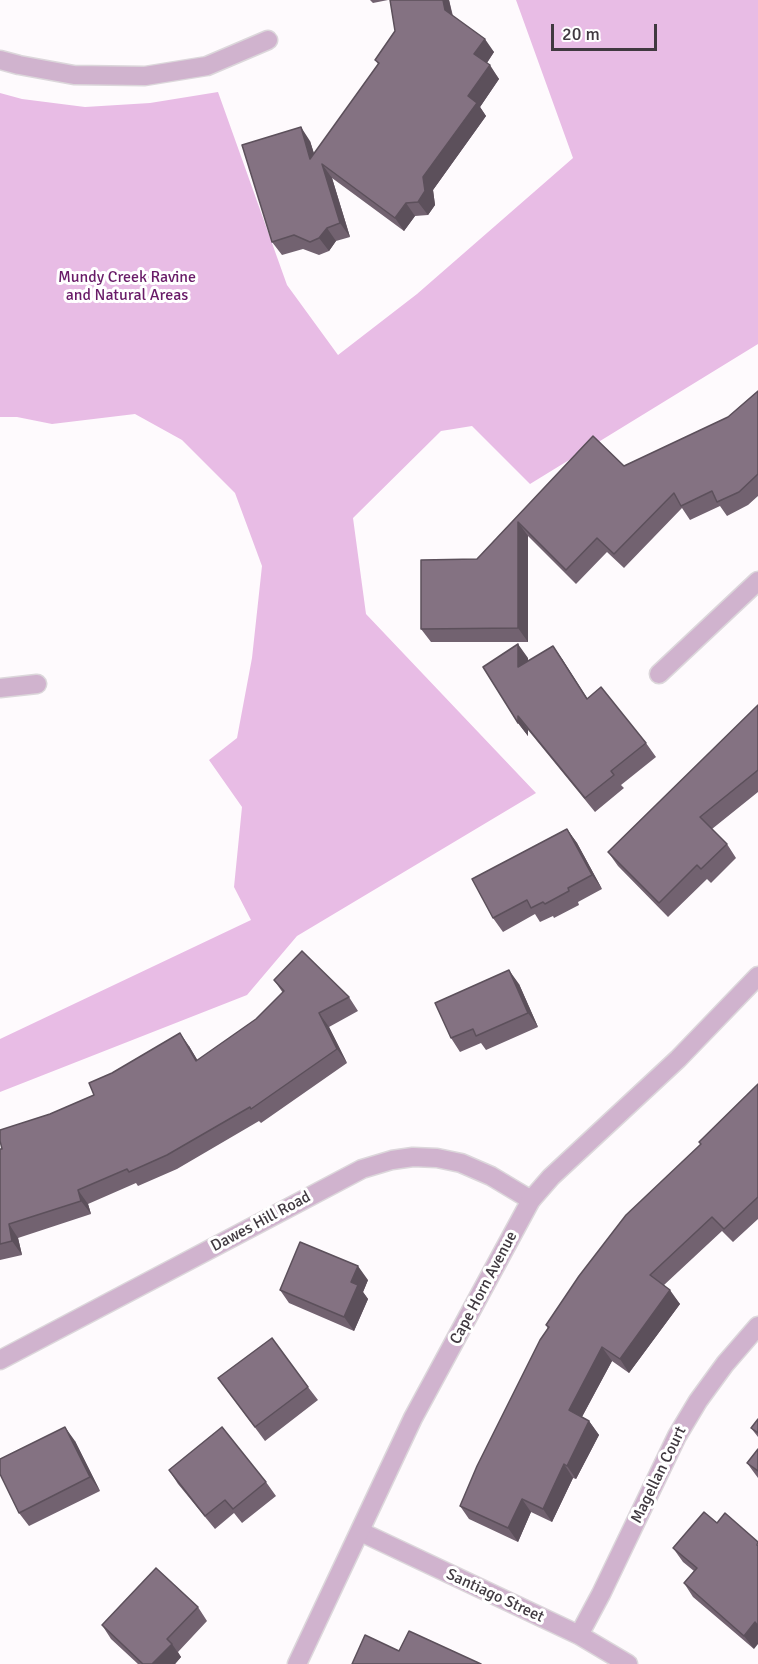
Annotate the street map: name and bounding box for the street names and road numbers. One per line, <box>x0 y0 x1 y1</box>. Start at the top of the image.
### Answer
street label: Dawes Hill Road <box>208 1188 314 1256</box>
street label: Cape Horn Avenue <box>446 1228 522 1348</box>
street label: Magellan Court <box>627 1423 691 1527</box>
street label: Santiago Street <box>443 1565 547 1627</box>

